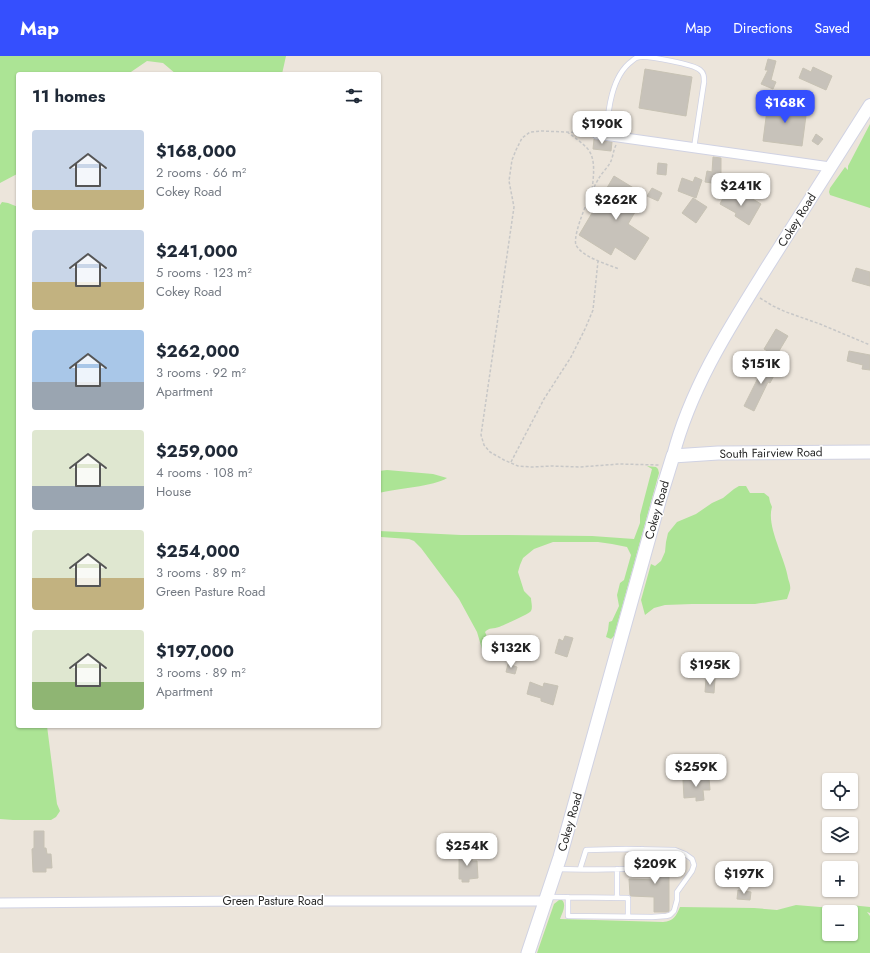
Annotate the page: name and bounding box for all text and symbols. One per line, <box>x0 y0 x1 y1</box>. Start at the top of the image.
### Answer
text: Map <box>20 15 59 42</box>
text: Map <box>685 18 711 38</box>
text: Directions <box>733 18 793 38</box>
text: Saved <box>815 18 850 38</box>
text: 11 homes <box>32 84 106 108</box>
icon: filters <box>343 85 365 107</box>
pin: $168K <box>757 90 813 124</box>
text: $168K <box>765 93 805 112</box>
pin: $190K <box>574 111 630 145</box>
text: $190K <box>581 114 623 133</box>
text: $168,000 <box>156 139 236 163</box>
icon: home <box>64 146 112 194</box>
text: 2 rooms · 66 m² <box>156 163 246 182</box>
pin: $241K <box>713 173 769 207</box>
text: $241K <box>720 176 762 195</box>
text: Cokey Road <box>156 182 222 201</box>
pin: $262K <box>588 187 644 221</box>
text: $262K <box>595 190 637 209</box>
street label: Cokey Road <box>773 190 821 250</box>
text: $241,000 <box>156 239 238 263</box>
icon: home <box>64 246 112 294</box>
text: 5 rooms · 123 m² <box>156 263 252 282</box>
text: Cokey Road <box>156 282 222 301</box>
text: $262,000 <box>156 339 240 363</box>
icon: home <box>64 346 112 394</box>
pin: $151K <box>733 351 789 385</box>
text: $151K <box>742 354 780 373</box>
text: 3 rooms · 92 m² <box>156 363 246 382</box>
text: Apartment <box>156 382 213 401</box>
text: $259,000 <box>156 439 238 463</box>
street label: South Fairview Road <box>719 443 823 463</box>
icon: home <box>64 446 112 494</box>
text: 4 rooms · 108 m² <box>156 463 252 482</box>
street label: Cokey Road <box>640 478 674 542</box>
text: House <box>156 482 191 501</box>
text: $254,000 <box>156 539 240 563</box>
icon: home <box>64 546 112 594</box>
text: 3 rooms · 89 m² <box>156 563 246 582</box>
text: Green Pasture Road <box>156 582 266 601</box>
pin: $132K <box>483 635 539 669</box>
text: $132K <box>491 638 531 657</box>
text: $197,000 <box>156 639 234 663</box>
icon: home <box>64 646 112 694</box>
pin: $195K <box>682 652 738 686</box>
text: $195K <box>690 655 730 674</box>
text: 3 rooms · 89 m² <box>156 663 246 682</box>
text: Apartment <box>156 682 213 701</box>
pin: $259K <box>668 754 724 788</box>
text: $259K <box>675 757 717 776</box>
map controls <box>822 773 858 941</box>
button: locate <box>822 773 858 809</box>
street label: Cokey Road <box>553 790 587 854</box>
button: layers <box>822 817 858 853</box>
pin: $254K <box>439 833 495 867</box>
text: $254K <box>445 836 489 855</box>
pin: $209K <box>627 851 683 885</box>
text: $209K <box>633 854 677 873</box>
pin: $197K <box>716 861 772 895</box>
button: + <box>822 861 858 897</box>
text: $197K <box>724 864 764 883</box>
street label: Green Pasture Road <box>222 892 324 910</box>
button: − <box>822 905 858 941</box>

